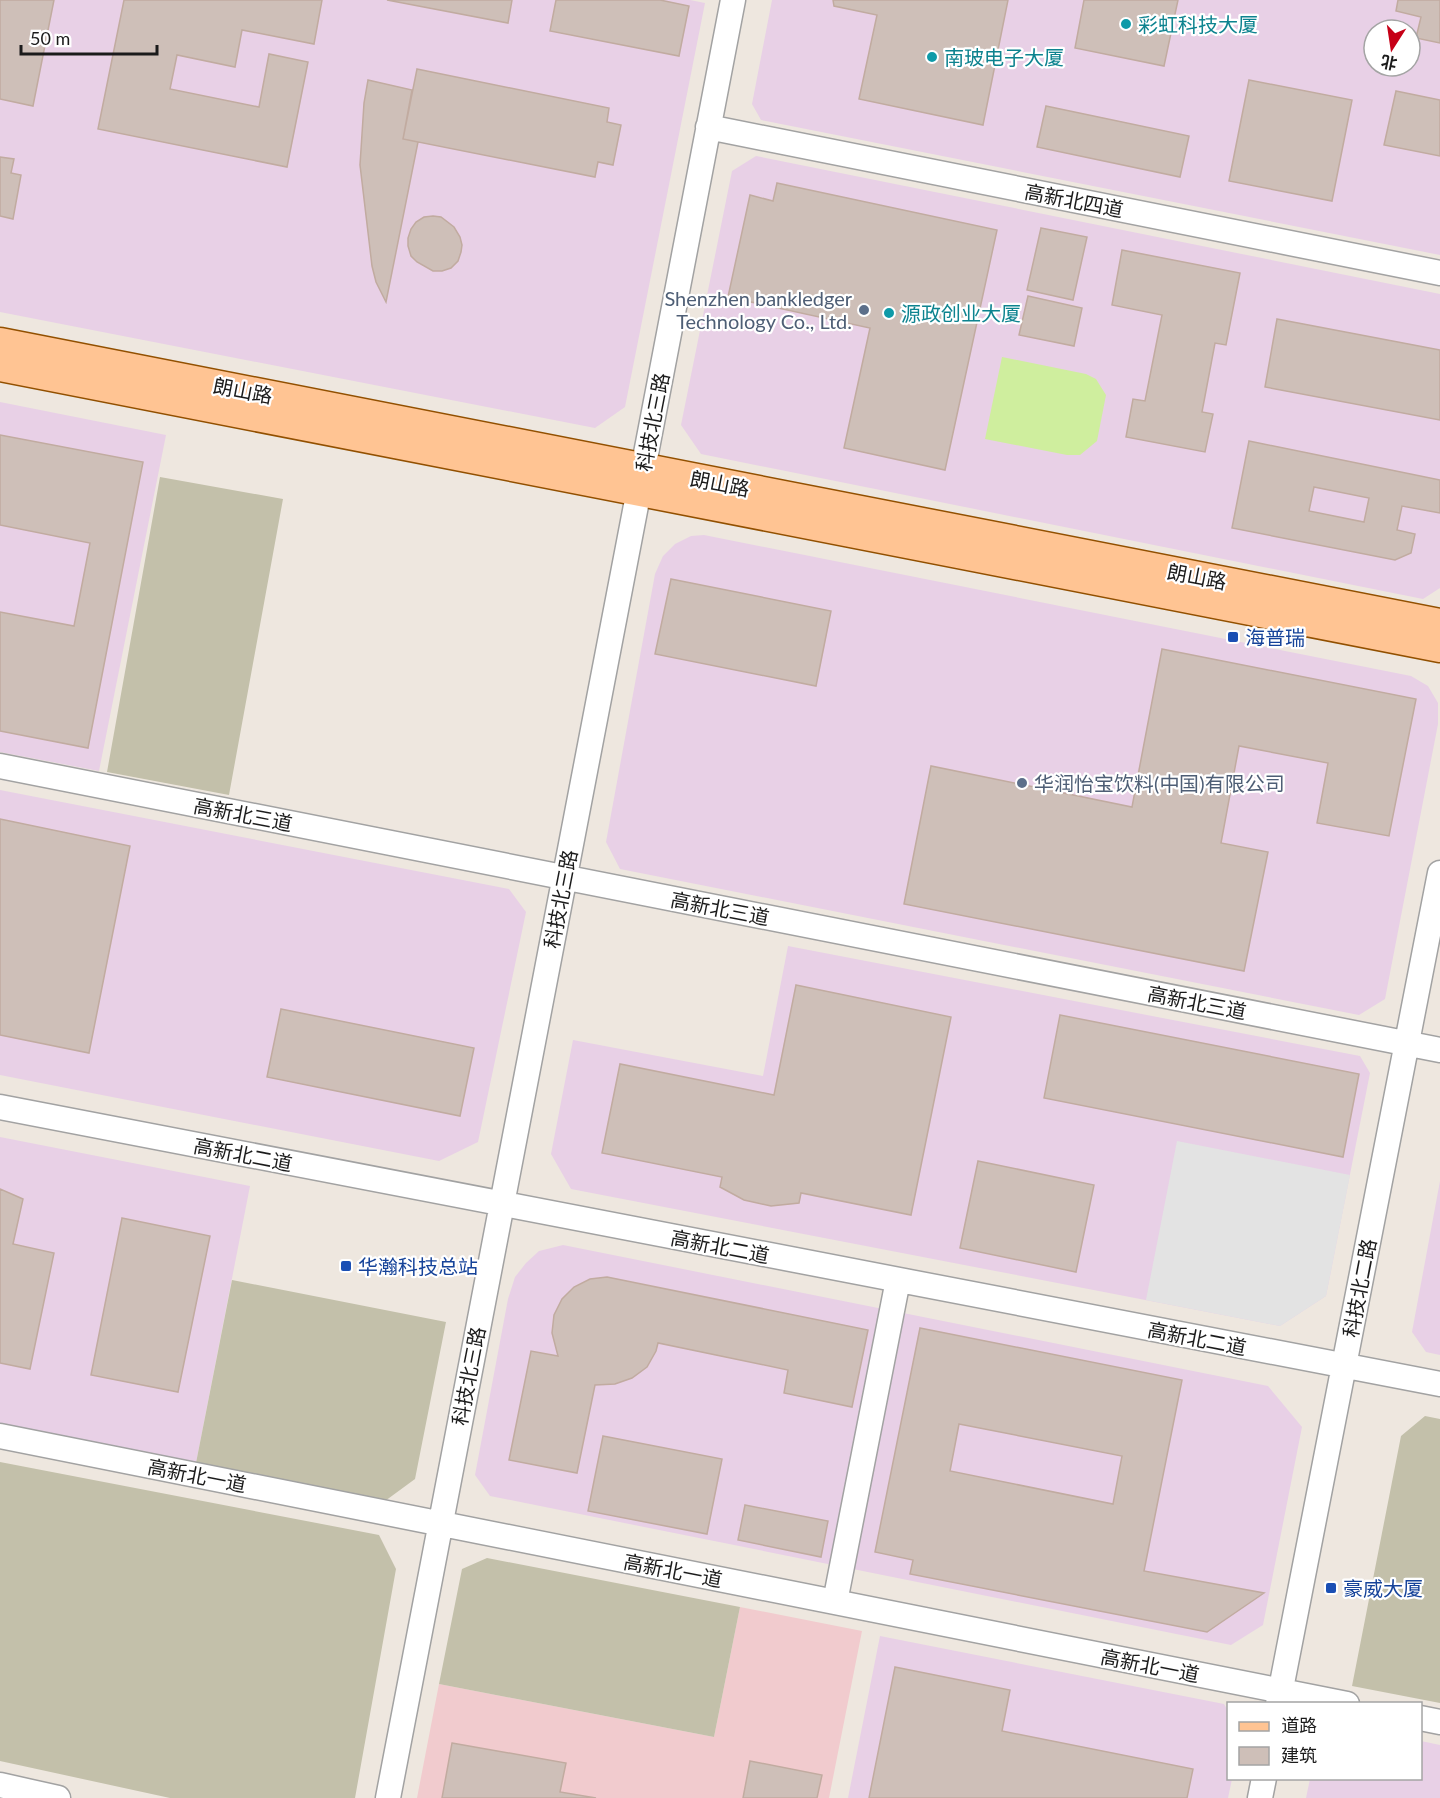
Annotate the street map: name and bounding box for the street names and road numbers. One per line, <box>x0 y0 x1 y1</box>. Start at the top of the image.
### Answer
street label: 高新北四道 <box>1023 179 1125 221</box>
street label: 科技北三路 <box>631 371 673 473</box>
street label: 朗山路 <box>211 372 275 408</box>
street label: 朗山路 <box>688 465 752 501</box>
street label: 朗山路 <box>1165 558 1229 594</box>
street label: 高新北三道 <box>192 793 294 835</box>
street label: 科技北三路 <box>539 848 581 950</box>
street label: 高新北三道 <box>669 887 771 929</box>
street label: 高新北三道 <box>1146 981 1248 1023</box>
street label: 高新北二道 <box>192 1133 294 1175</box>
street label: 高新北二道 <box>669 1225 771 1267</box>
street label: 科技北二路 <box>1338 1237 1380 1339</box>
street label: 高新北二道 <box>1146 1317 1248 1359</box>
street label: 科技北三路 <box>447 1325 489 1427</box>
street label: 高新北一道 <box>146 1454 248 1496</box>
street label: 高新北一道 <box>622 1549 724 1591</box>
street label: 高新北一道 <box>1099 1644 1201 1686</box>

